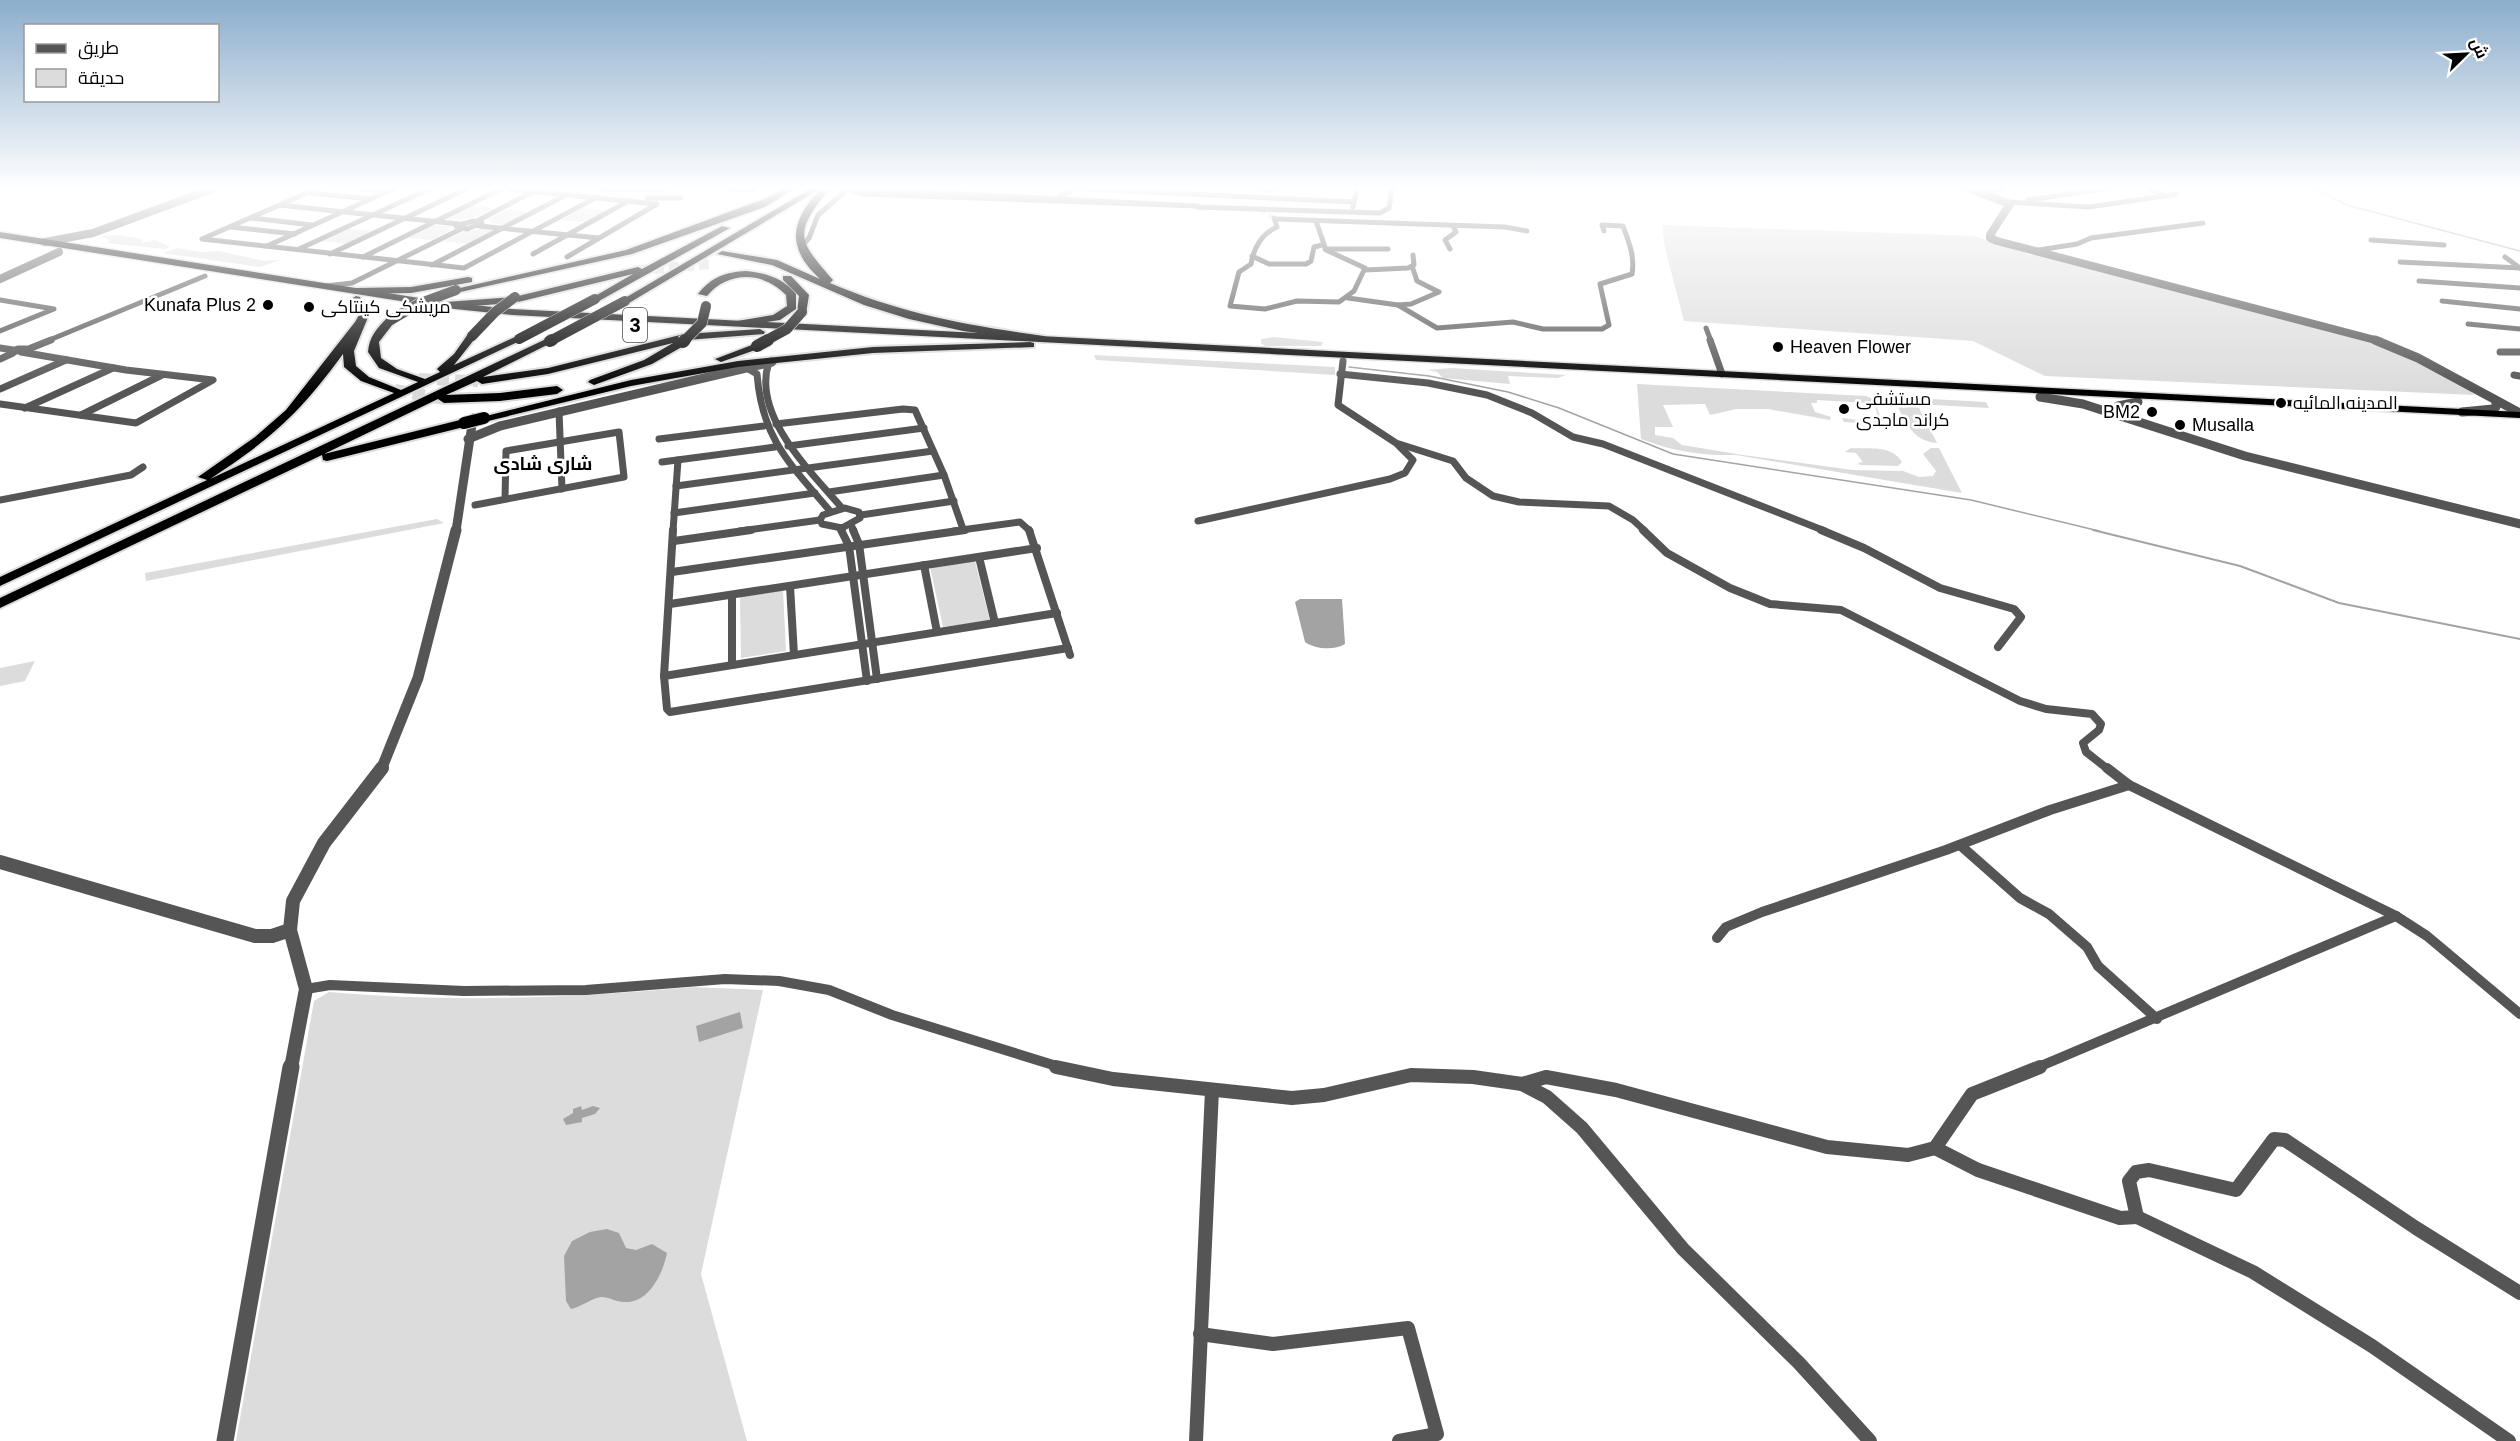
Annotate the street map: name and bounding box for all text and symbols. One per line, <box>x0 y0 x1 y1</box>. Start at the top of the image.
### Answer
legend <box>24 24 219 102</box>
north arrow <box>2436 24 2496 84</box>
text: ش <box>2466 35 2491 61</box>
text: طريق <box>78 38 119 60</box>
text: حديقة <box>78 68 124 88</box>
place label: Kunafa Plus 2 <box>144 295 256 315</box>
place label: مریشکی کینتاکی <box>321 297 451 318</box>
marker: Kunafa Plus 2 <box>261 298 275 312</box>
marker: مریشکی کینتاکی <box>302 300 316 314</box>
road number: 3 <box>623 308 647 342</box>
place label: Heaven Flower <box>1790 337 1911 357</box>
marker: Heaven Flower <box>1771 340 1785 354</box>
place label: مستشفی کراند ماجدی <box>1856 389 1950 431</box>
place label: المدينه المائيه <box>2293 393 2398 413</box>
marker: المدينه المائيه <box>2274 396 2288 410</box>
marker: مستشفی کراند ماجدی <box>1837 402 1851 416</box>
place label: BM2 <box>2103 402 2140 422</box>
marker: BM2 <box>2145 405 2159 419</box>
place label: Musalla <box>2192 415 2255 435</box>
marker: Musalla <box>2173 418 2187 432</box>
district label: شاری شادی <box>494 454 592 474</box>

